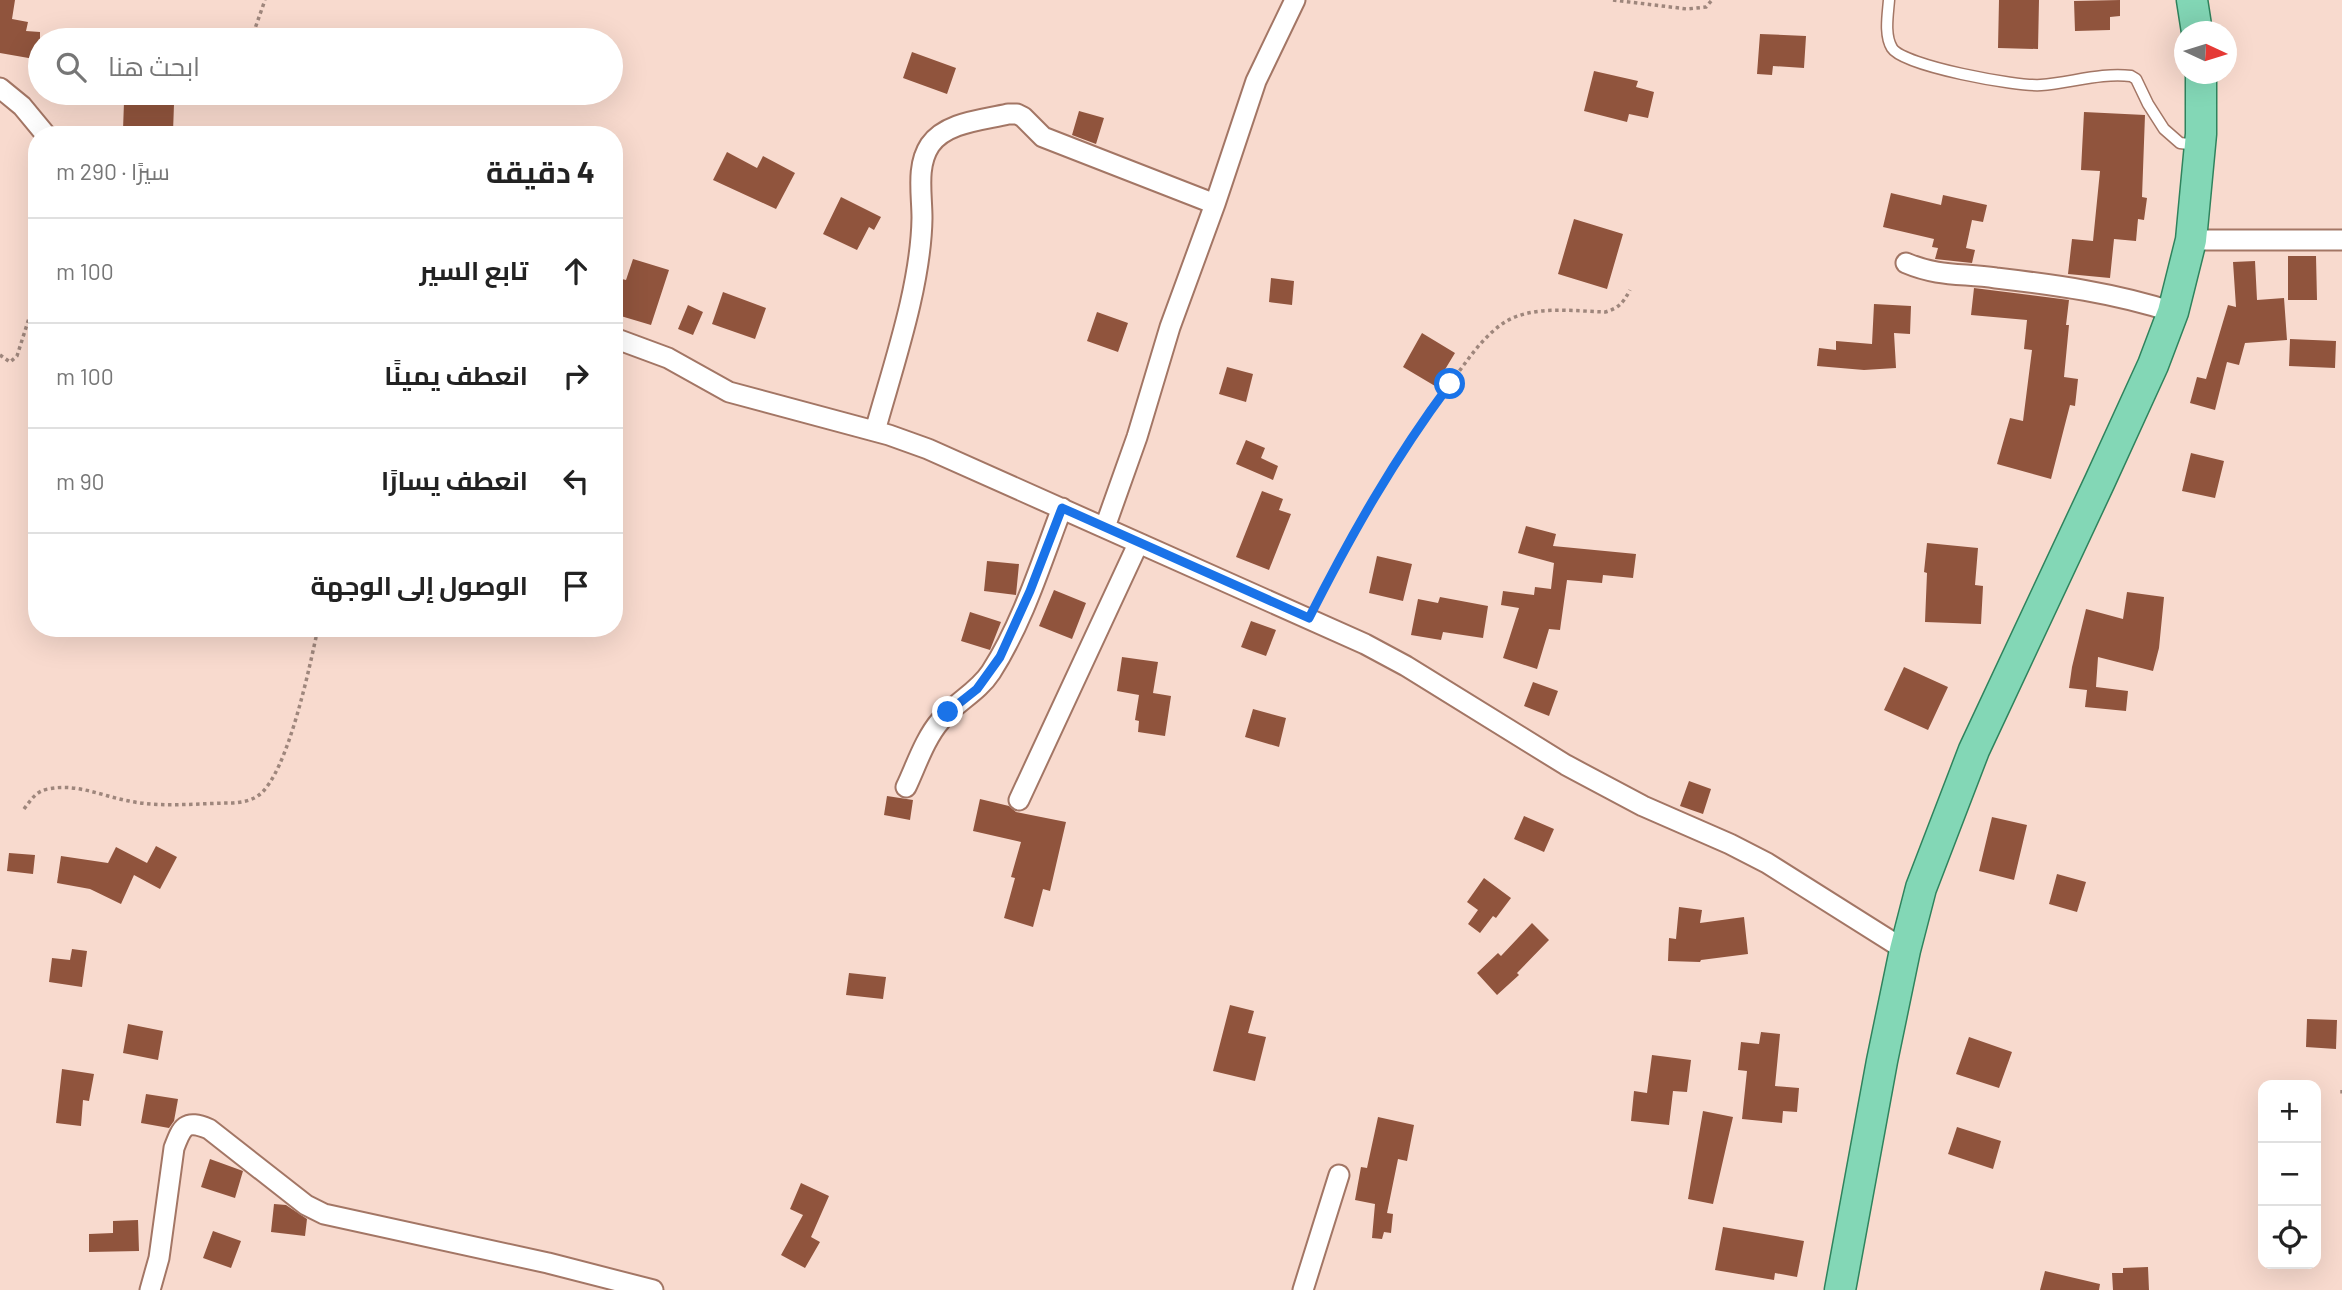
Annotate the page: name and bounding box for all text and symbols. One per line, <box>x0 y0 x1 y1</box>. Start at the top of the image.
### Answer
north arrow <box>2174 21 2237 84</box>
search box <box>28 28 623 105</box>
icon: search <box>52 48 90 86</box>
text: ابحث هنا <box>108 50 200 81</box>
text: 4 دقيقة <box>486 153 595 189</box>
text: سيرًا · 290 m <box>56 157 170 185</box>
icon: ahead <box>557 252 595 290</box>
text: تابع السير <box>419 254 528 285</box>
text: 100 m <box>56 257 114 285</box>
icon: right <box>557 357 595 395</box>
text: انعطف يمينًا <box>384 359 528 390</box>
text: 100 m <box>56 362 114 390</box>
route start <box>1434 368 1465 399</box>
icon: left <box>557 462 595 500</box>
text: انعطف يسارًا <box>381 464 528 495</box>
text: 90 m <box>56 467 105 495</box>
icon: arrive <box>557 567 595 605</box>
text: الوصول إلى الوجهة <box>310 569 528 600</box>
route end <box>932 696 963 727</box>
map controls <box>2258 1080 2321 1269</box>
button: + <box>2258 1080 2321 1143</box>
button: − <box>2258 1143 2321 1206</box>
button: locate <box>2258 1206 2321 1269</box>

